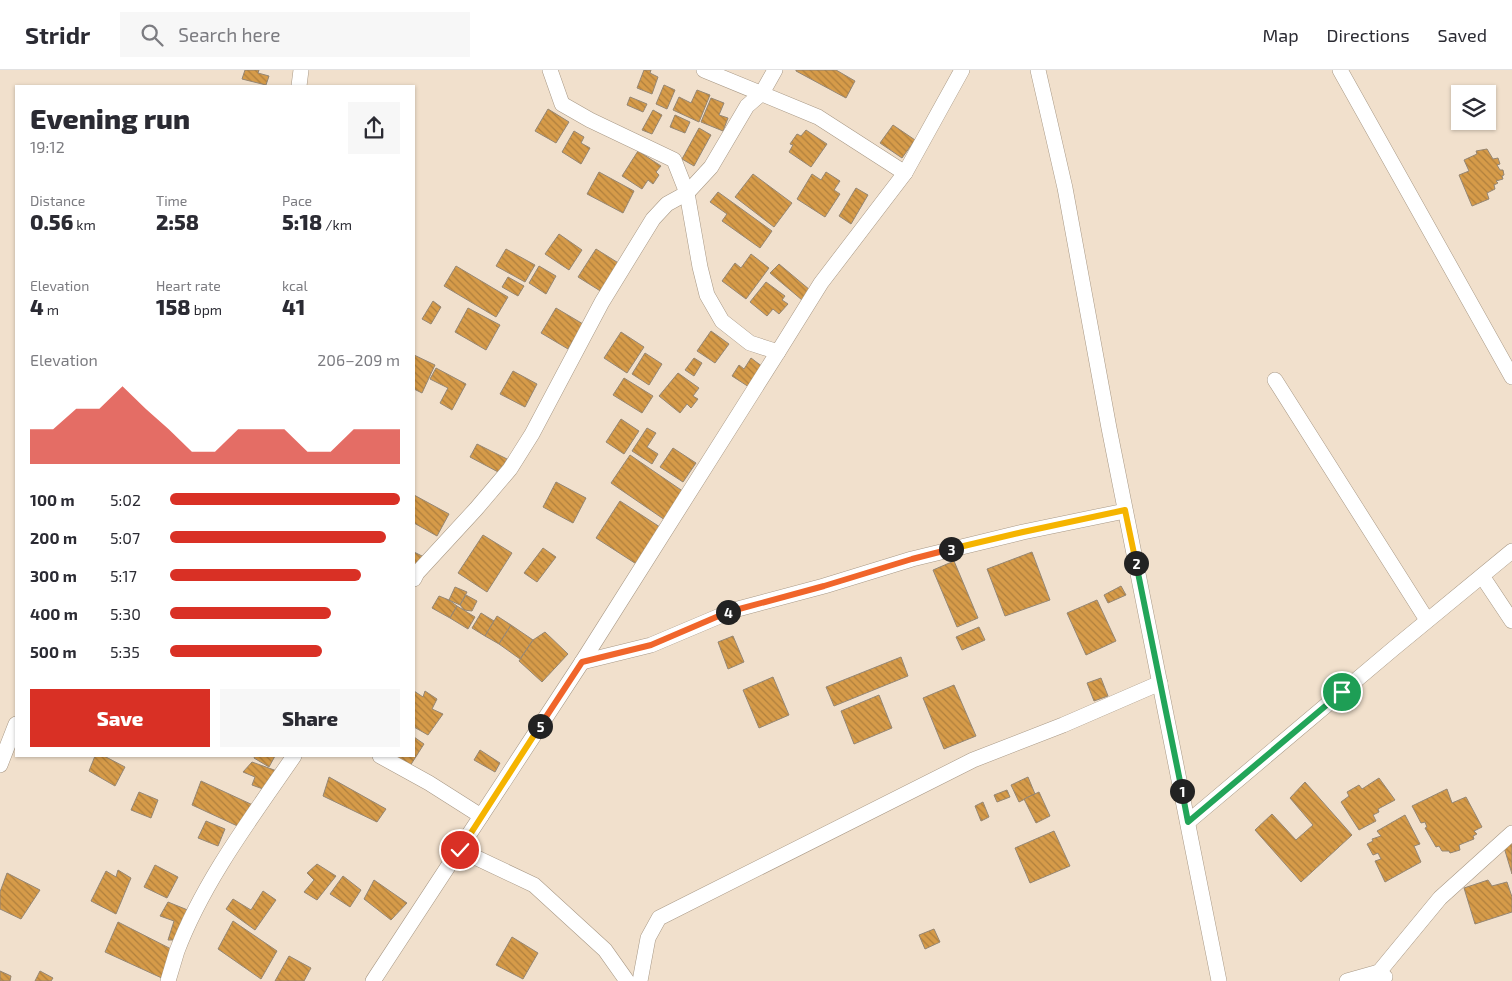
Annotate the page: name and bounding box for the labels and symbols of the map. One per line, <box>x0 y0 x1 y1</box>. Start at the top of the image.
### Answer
pin: 3 <box>938 536 964 562</box>
pin: 2 <box>1124 550 1148 576</box>
pin: 4 <box>716 600 740 624</box>
pin <box>1321 671 1363 713</box>
pin: 5 <box>528 714 552 738</box>
pin: 1 <box>1170 778 1194 804</box>
pin <box>439 829 481 871</box>

